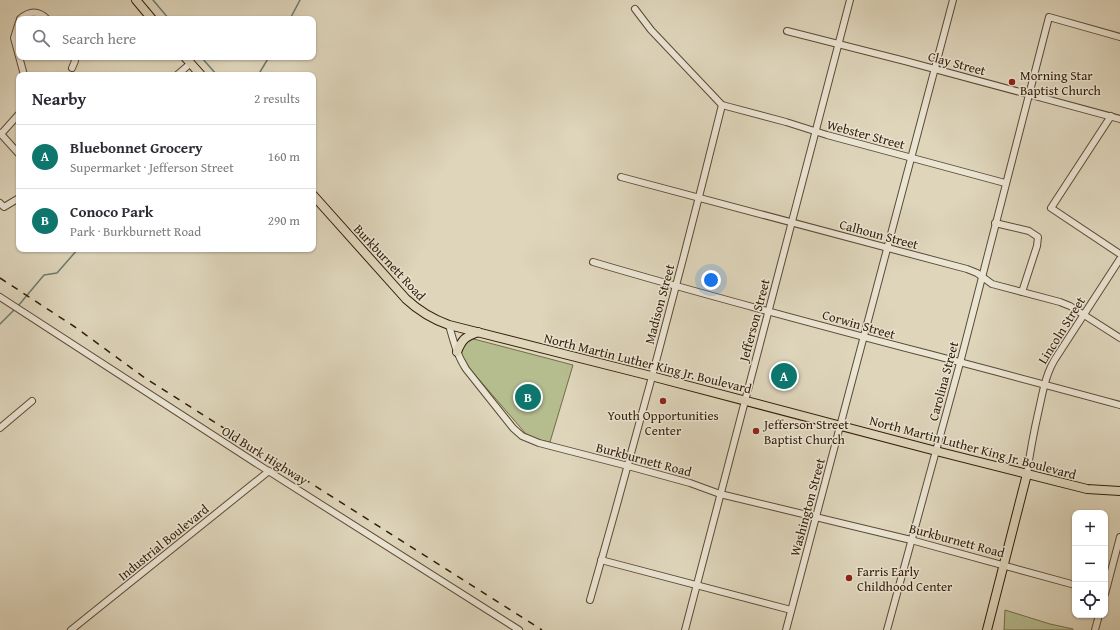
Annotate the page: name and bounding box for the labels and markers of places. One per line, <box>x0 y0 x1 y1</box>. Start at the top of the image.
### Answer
place label: Morning Star Baptist Church <box>1020 66 1102 100</box>
marker: Morning Star Baptist Church <box>1007 77 1017 87</box>
pin: A <box>771 361 797 391</box>
pin: B <box>515 382 541 412</box>
marker: Youth Opportunities Center <box>658 396 668 406</box>
place label: Youth Opportunities Center <box>607 406 719 440</box>
place label: Jefferson Street Baptist Church <box>762 415 849 449</box>
marker: Jefferson Street Baptist Church <box>751 426 761 436</box>
place label: Farris Early Childhood Center <box>857 562 953 596</box>
marker: Farris Early Childhood Center <box>844 573 854 583</box>

